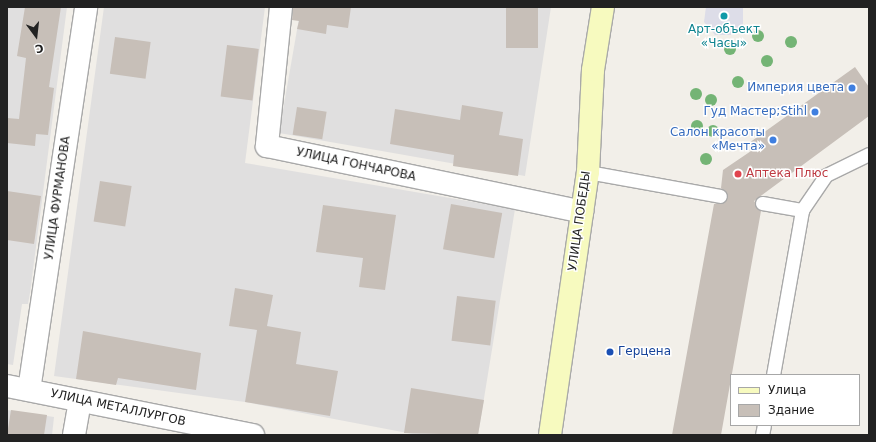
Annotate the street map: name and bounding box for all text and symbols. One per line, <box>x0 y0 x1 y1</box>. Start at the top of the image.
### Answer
marker: Арт-объект «Часы» <box>719 11 729 21</box>
north arrow <box>16 16 56 56</box>
place label: Арт-объект «Часы» <box>688 23 760 51</box>
text: С <box>34 41 45 55</box>
place label: Империя цвета <box>747 81 844 95</box>
marker: Империя цвета <box>847 83 857 93</box>
place label: Гуд Мастер;Stihl <box>704 105 807 119</box>
marker: Гуд Мастер;Stihl <box>810 107 820 117</box>
place label: Салон красоты «Мечта» <box>670 126 765 154</box>
street label: УЛИЦА ФУРМАНОВА <box>42 135 74 261</box>
marker: Салон красоты «Мечта» <box>768 135 778 145</box>
street label: УЛИЦА ГОНЧАРОВА <box>295 145 417 185</box>
place label: Аптека Плюс <box>746 167 828 181</box>
marker: Аптека Плюс <box>733 169 743 179</box>
street label: УЛИЦА ПОБЕДЫ <box>566 170 594 272</box>
place label: Герцена <box>618 345 671 359</box>
marker: Герцена <box>605 347 615 357</box>
legend <box>730 374 860 426</box>
text: Улица <box>768 383 806 397</box>
street label: УЛИЦА МЕТАЛЛУРГОВ <box>49 387 187 429</box>
text: Здание <box>768 403 814 417</box>

